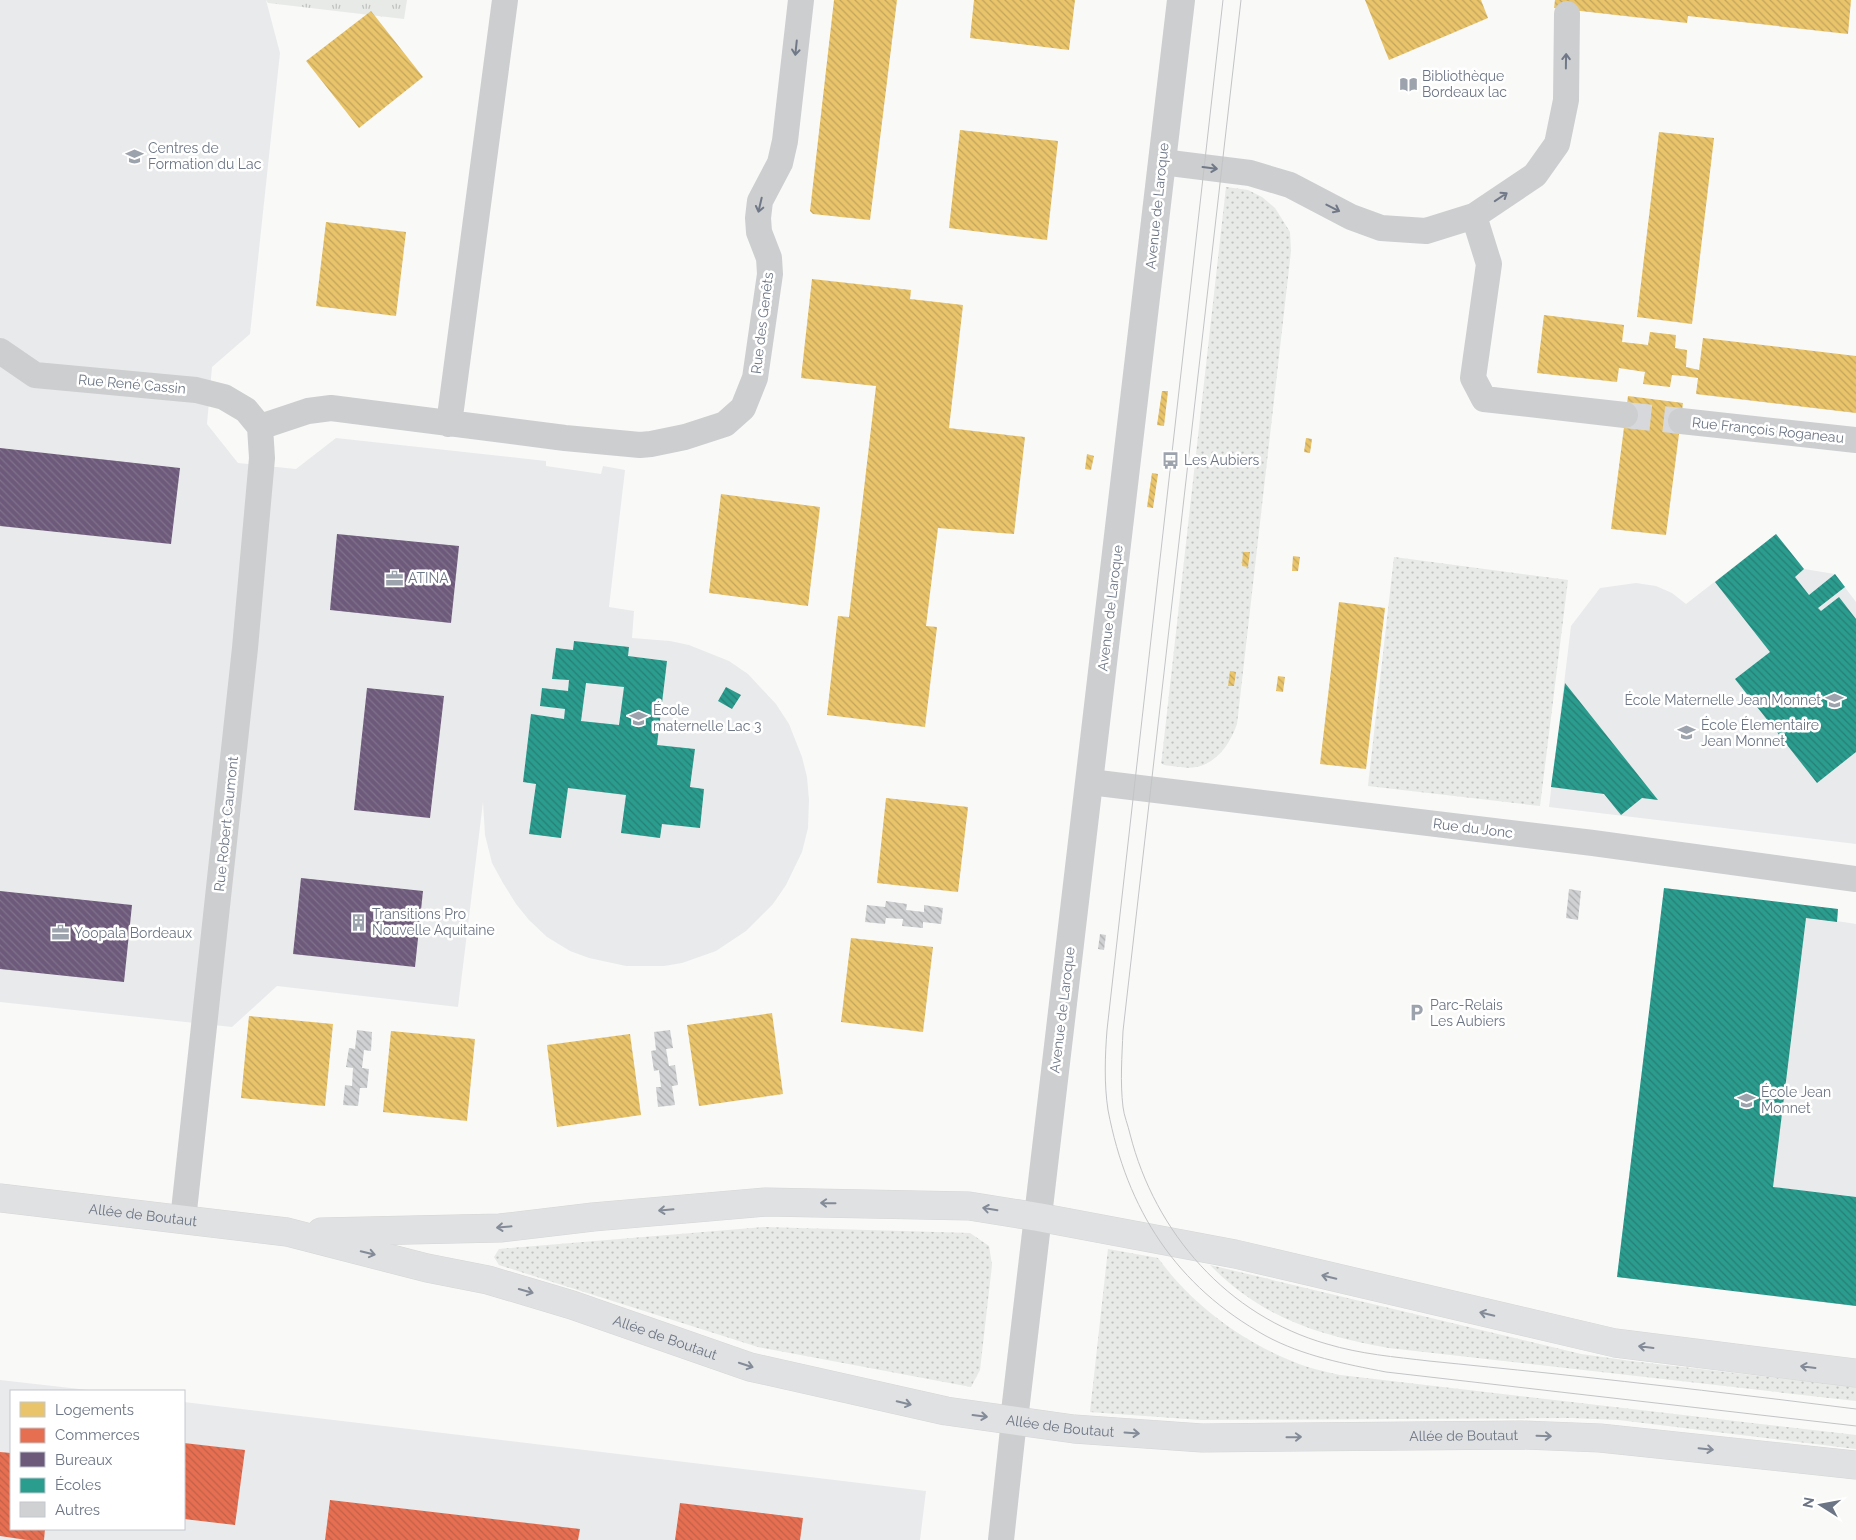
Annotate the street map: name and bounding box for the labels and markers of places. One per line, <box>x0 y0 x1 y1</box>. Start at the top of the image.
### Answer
place label: Bibliothèque Bordeaux lac <box>1422 68 1507 100</box>
library icon: Bibliothèque Bordeaux lac <box>1398 74 1418 94</box>
place label: Centres de Formation du Lac <box>148 140 262 172</box>
school or university icon: Centres de Formation du Lac <box>124 146 144 166</box>
bus stop icon: Les Aubiers <box>1160 450 1180 470</box>
place label: Les Aubiers <box>1184 452 1260 468</box>
office icon: ATINA <box>384 568 404 588</box>
place label: ATINA <box>408 570 449 586</box>
school or university icon: École Maternelle Jean Monnet <box>1825 690 1845 710</box>
place label: École Maternelle Jean Monnet <box>1624 691 1821 708</box>
place label: École maternelle Lac 3 <box>653 701 761 734</box>
school or university icon: École maternelle Lac 3 <box>629 708 649 728</box>
place label: École Élementaire Jean Monnet <box>1701 716 1819 749</box>
school or university icon: École Élementaire Jean Monnet <box>1677 723 1697 743</box>
place label: Transitions Pro Nouvelle Aquitaine <box>372 906 495 938</box>
building icon: Transitions Pro Nouvelle Aquitaine <box>348 912 368 932</box>
office icon: Yoopala Bordeaux <box>50 923 70 943</box>
place label: Yoopala Bordeaux <box>74 925 192 941</box>
place label: Parc-Relais Les Aubiers <box>1430 997 1506 1029</box>
parking icon: Parc-Relais Les Aubiers <box>1406 1003 1426 1023</box>
place label: École Jean Monnet <box>1761 1083 1831 1116</box>
school or university icon: École Jean Monnet <box>1737 1090 1757 1110</box>

